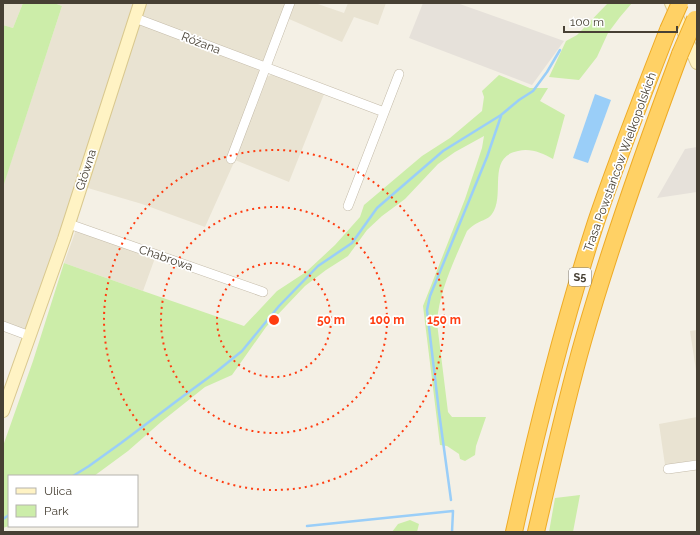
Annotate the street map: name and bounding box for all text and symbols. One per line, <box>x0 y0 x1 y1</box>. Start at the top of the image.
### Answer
scale bar <box>564 8 677 34</box>
text: 100 m <box>570 15 604 29</box>
street label: Różana <box>180 29 222 57</box>
street label: Trasa Powstańców Wielkopolskich <box>581 70 659 254</box>
street label: Główna <box>73 148 99 192</box>
street label: Chabrowa <box>137 242 195 274</box>
road number: S5 <box>569 268 591 286</box>
centre of rings <box>267 313 281 327</box>
text: 50 m <box>317 313 345 327</box>
text: 100 m <box>370 313 404 327</box>
text: 150 m <box>427 313 461 327</box>
legend <box>8 475 138 527</box>
text: Ulica <box>44 484 72 498</box>
text: Park <box>44 504 69 518</box>

